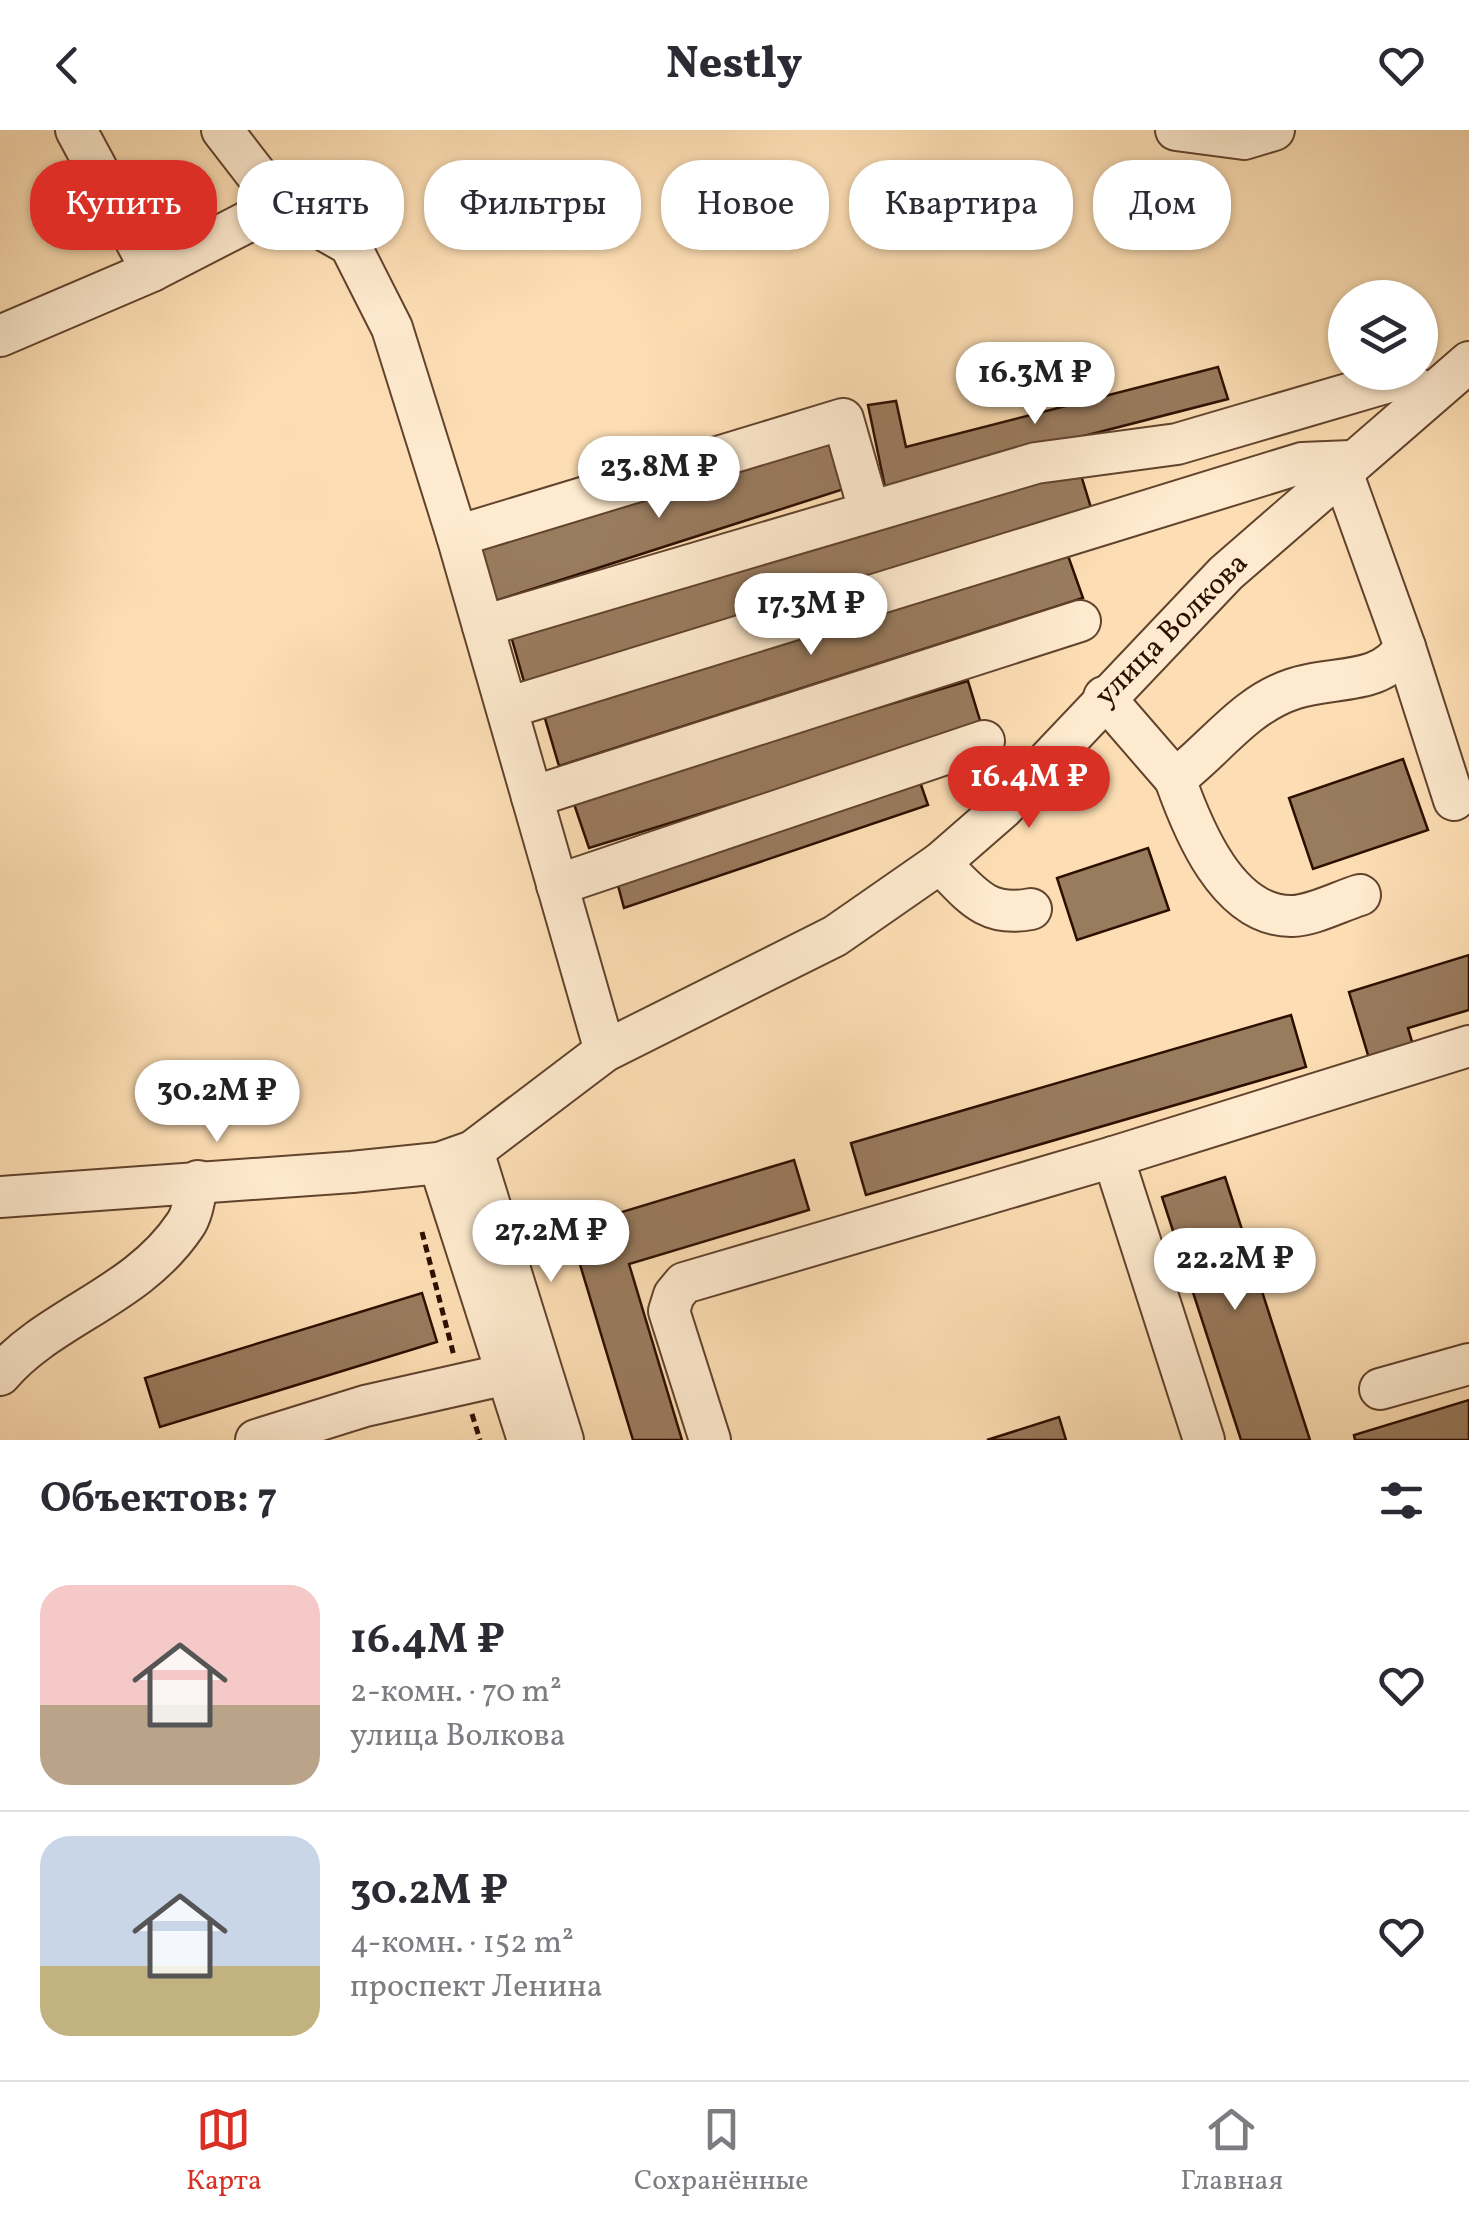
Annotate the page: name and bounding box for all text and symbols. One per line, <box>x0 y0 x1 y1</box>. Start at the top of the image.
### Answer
text: Nestly <box>667 34 802 97</box>
icon: back <box>40 38 95 93</box>
icon: heart <box>1374 38 1429 93</box>
chip: Купить <box>30 160 217 250</box>
chip: Снять <box>237 160 404 250</box>
chip: Фильтры <box>424 160 641 250</box>
chip: Новое <box>661 160 829 250</box>
chip: Квартира <box>849 160 1073 250</box>
chip: Дом <box>1093 160 1231 250</box>
map controls <box>1328 280 1438 390</box>
button: layers <box>1328 280 1438 390</box>
pin: 16.3M ₽ <box>943 342 1127 427</box>
text: 16.3M ₽ <box>978 352 1092 396</box>
pin: 23.8M ₽ <box>567 436 751 521</box>
text: 23.8M ₽ <box>600 446 718 490</box>
street label: улица Волкова <box>1086 544 1258 716</box>
pin: 17.3M ₽ <box>719 573 903 658</box>
text: 17.3M ₽ <box>756 583 866 627</box>
pin: 16.4M ₽ <box>937 746 1121 831</box>
text: 16.4M ₽ <box>970 756 1088 800</box>
pin: 30.2M ₽ <box>125 1060 309 1145</box>
text: 30.2M ₽ <box>157 1070 277 1114</box>
pin: 27.2M ₽ <box>459 1200 643 1285</box>
text: 27.2M ₽ <box>494 1210 608 1254</box>
pin: 22.2M ₽ <box>1143 1228 1327 1313</box>
text: 22.2M ₽ <box>1176 1238 1294 1282</box>
text: Объектов: 7 <box>40 1471 277 1530</box>
icon: filters <box>1374 1473 1429 1528</box>
text: 16.4M ₽ <box>350 1612 505 1671</box>
icon: home <box>120 1625 240 1745</box>
icon: heart <box>1374 1658 1429 1713</box>
text: 2-комн. · 70 m² <box>350 1671 562 1715</box>
text: улица Волкова <box>350 1715 566 1759</box>
text: 30.2M ₽ <box>350 1863 508 1922</box>
icon: home <box>120 1876 240 1996</box>
icon: heart <box>1374 1909 1429 1964</box>
text: 4-комн. · 152 m² <box>350 1922 574 1966</box>
text: проспект Ленина <box>350 1966 603 2010</box>
tab: Карта <box>186 2102 262 2201</box>
tab: Сохранённые <box>634 2102 809 2201</box>
tab: Главная <box>1181 2102 1283 2201</box>

